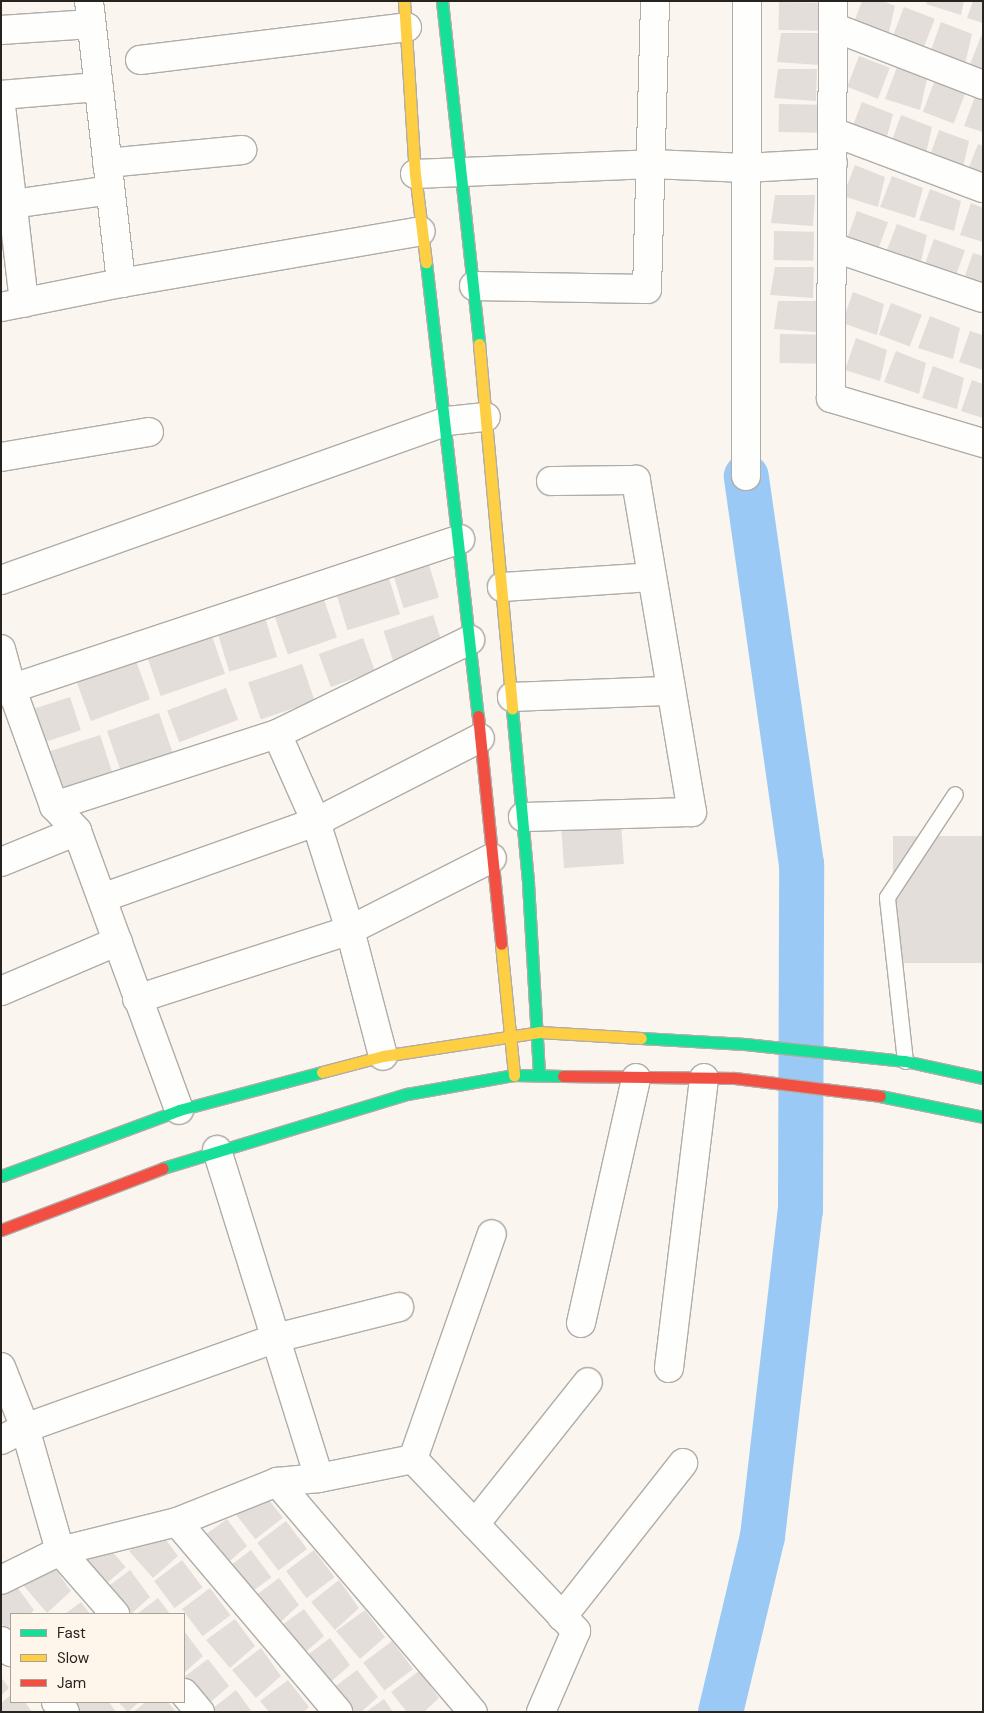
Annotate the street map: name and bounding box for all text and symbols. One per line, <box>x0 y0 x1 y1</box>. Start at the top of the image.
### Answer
legend <box>10 1613 185 1703</box>
text: Fast <box>57 1623 86 1643</box>
text: Slow <box>57 1648 89 1668</box>
text: Jam <box>57 1673 86 1693</box>

